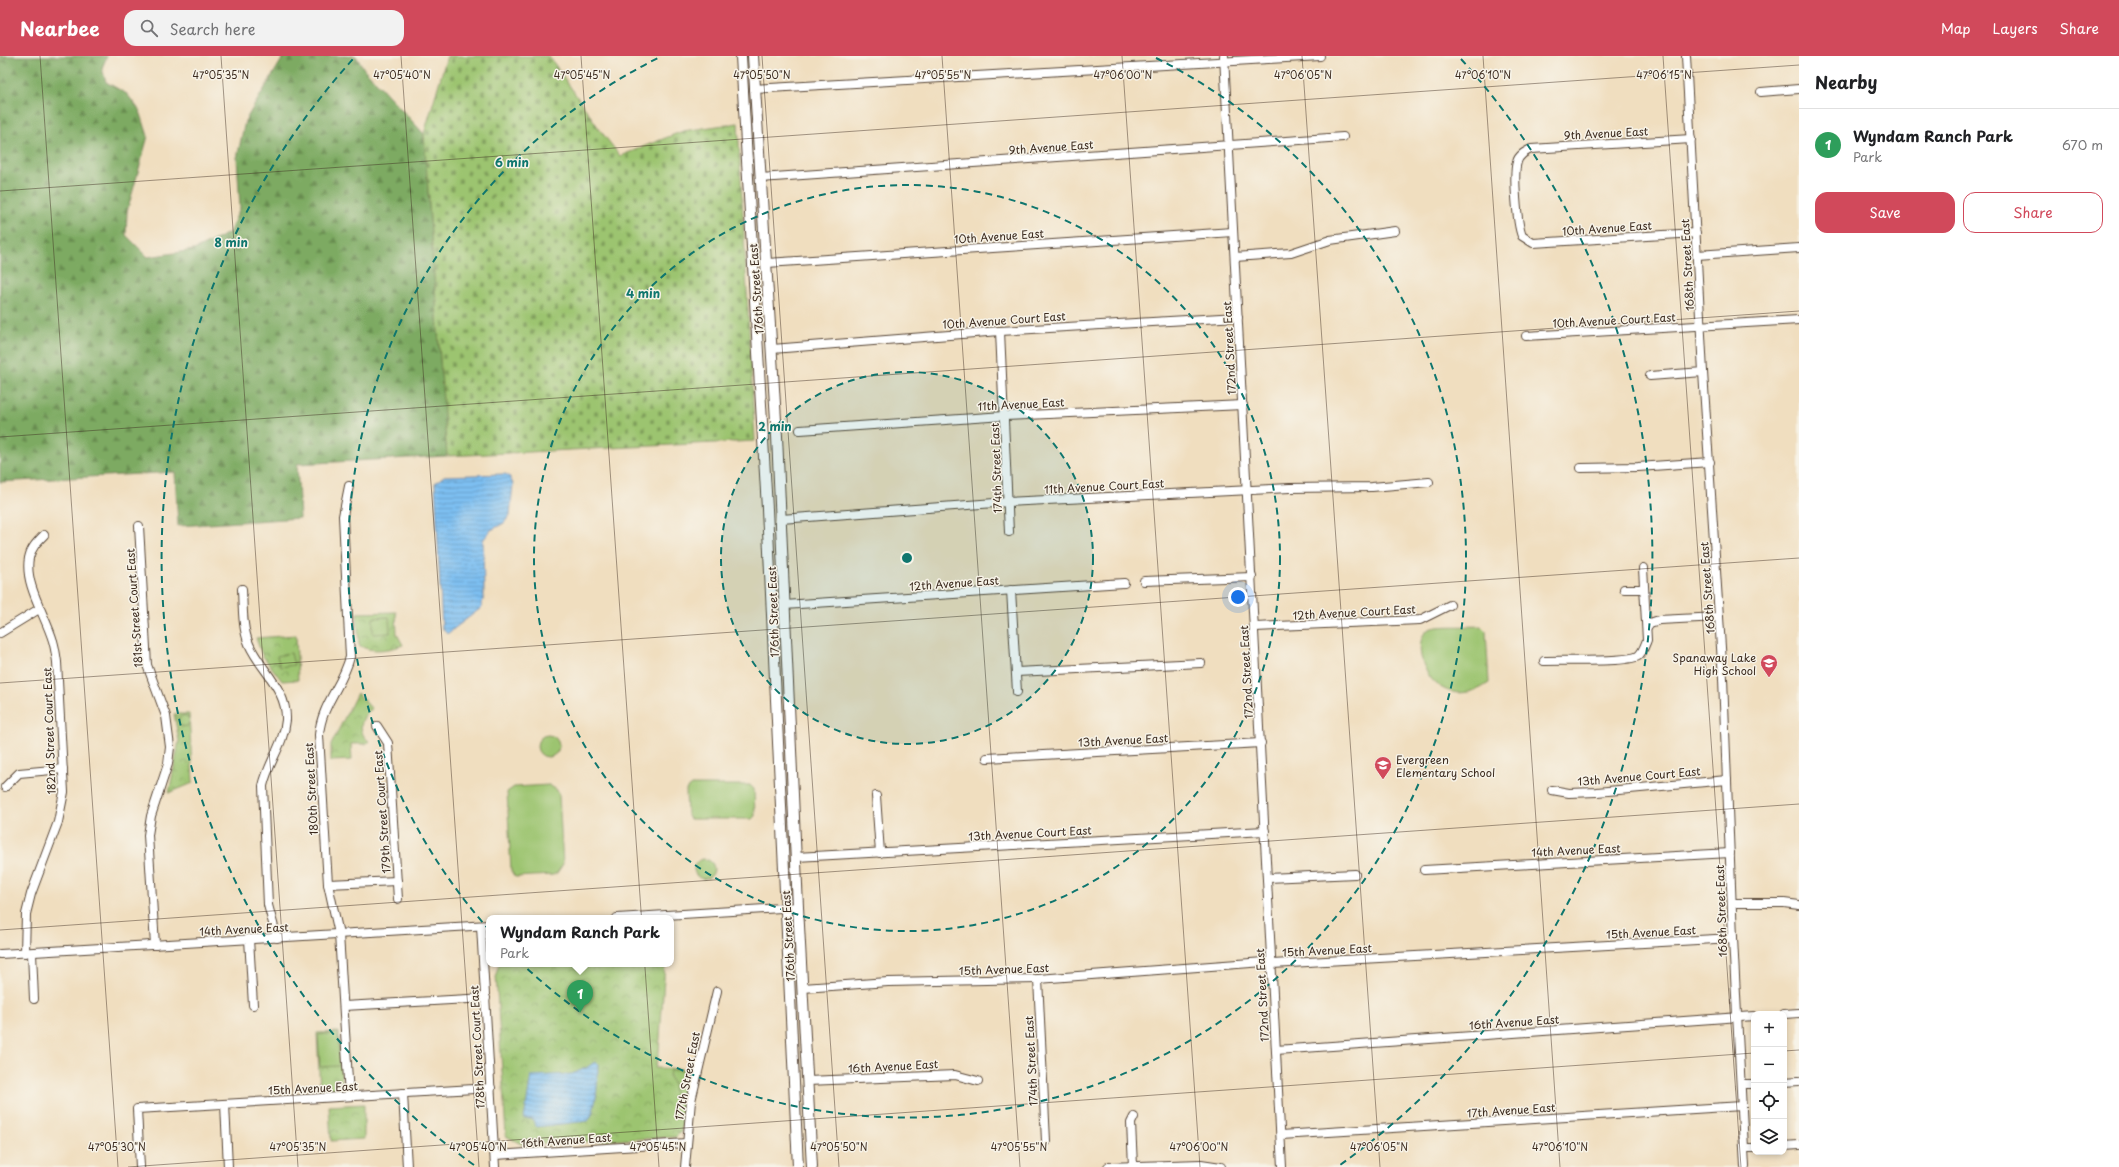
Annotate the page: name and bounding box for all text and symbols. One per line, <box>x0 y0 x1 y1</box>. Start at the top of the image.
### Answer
search box <box>124 10 404 46</box>
text: Nearbee <box>20 14 100 42</box>
icon: search <box>138 17 160 39</box>
text: Search here <box>170 17 255 40</box>
text: Map <box>1941 18 1971 39</box>
text: Layers <box>1993 18 2038 39</box>
text: Share <box>2060 18 2099 39</box>
text: 47°05'35"N <box>193 67 250 82</box>
text: 47°05'40"N <box>373 67 431 82</box>
text: 47°05'45"N <box>554 67 610 82</box>
text: 47°05'50"N <box>733 67 791 82</box>
text: 47°05'55"N <box>915 67 972 82</box>
text: 47°06'00"N <box>1094 67 1153 82</box>
text: 47°06'05"N <box>1274 67 1332 82</box>
text: 47°06'10"N <box>1455 67 1511 82</box>
text: 47°06'15"N <box>1636 67 1692 82</box>
text: Nearby <box>1815 69 1877 95</box>
street label: 9th Avenue East <box>1563 122 1649 144</box>
text: Wyndam Ranch Park <box>1853 124 2013 147</box>
text: 1 <box>1825 135 1831 154</box>
text: 670 m <box>2062 135 2103 154</box>
street label: 9th Avenue East <box>1008 136 1094 158</box>
text: Park <box>1853 147 1882 166</box>
text: 6 min <box>495 153 529 171</box>
button: Save <box>1815 192 1955 233</box>
button: Share <box>1963 192 2103 233</box>
street label: 10th Avenue East <box>1561 216 1653 240</box>
street label: 168th Street East <box>1676 218 1698 312</box>
street label: 10th Avenue East <box>953 224 1045 248</box>
text: 8 min <box>214 233 248 251</box>
street label: 176th Street East <box>744 243 768 335</box>
text: 4 min <box>626 284 660 302</box>
street label: 172nd Street East <box>1218 300 1240 395</box>
street label: 10th Avenue Court East <box>942 307 1067 333</box>
street label: 10th Avenue Court East <box>1552 308 1677 332</box>
street label: 11th Avenue East <box>977 393 1066 415</box>
text: 2 min <box>758 417 792 435</box>
street label: 174th Street East <box>986 423 1006 513</box>
street label: 11th Avenue Court East <box>1043 474 1165 498</box>
street label: 168th Street East <box>1695 541 1719 635</box>
street label: 181st Street Court East <box>121 547 147 668</box>
centre of rings <box>900 551 914 565</box>
street label: 176th Street East <box>763 566 783 658</box>
street label: 12th Avenue East <box>908 571 1000 595</box>
your location <box>1228 587 1248 607</box>
street label: 12th Avenue Court East <box>1292 600 1417 624</box>
street label: 172nd Street East <box>1235 624 1257 719</box>
place label: Spanaway Lake High School <box>1672 649 1756 679</box>
school or university icon: Spanaway Lake High School <box>1759 653 1779 678</box>
street label: 182nd Street Court East <box>38 667 60 795</box>
street label: 13th Avenue East <box>1077 729 1169 751</box>
street label: 180th Street East <box>300 742 322 836</box>
street label: 179th Street Court East <box>369 749 395 874</box>
place label: Evergreen Elementary School <box>1396 751 1495 781</box>
school or university icon: Evergreen Elementary School <box>1373 755 1393 780</box>
street label: 13th Avenue Court East <box>1577 762 1702 790</box>
street label: 13th Avenue Court East <box>968 821 1093 845</box>
street label: 14th Avenue East <box>1531 839 1622 861</box>
street label: 168th Street East <box>1711 864 1731 957</box>
street label: 176th Street East <box>777 890 799 982</box>
popup <box>486 915 674 967</box>
street label: 14th Avenue East <box>199 918 290 940</box>
text: Wyndam Ranch Park <box>500 920 660 943</box>
street label: 15th Avenue East <box>1606 921 1697 943</box>
street label: 15th Avenue East <box>1282 939 1373 961</box>
text: Park <box>500 943 529 962</box>
street label: 172nd Street East <box>1251 947 1273 1042</box>
street label: 15th Avenue East <box>959 959 1050 979</box>
pin: 1 <box>567 980 593 1013</box>
street label: 178th Street Court East <box>465 984 489 1109</box>
street label: 16th Avenue East <box>1468 1010 1560 1034</box>
map controls <box>1751 1011 1787 1155</box>
button: + <box>1751 1011 1787 1047</box>
street label: 174th Street East <box>1020 1016 1042 1106</box>
street label: 177th Street East <box>670 1030 704 1122</box>
button: − <box>1751 1047 1787 1083</box>
street label: 16th Avenue East <box>847 1055 939 1077</box>
street label: 15th Avenue East <box>268 1077 359 1099</box>
button: locate <box>1751 1083 1787 1119</box>
street label: 17th Avenue East <box>1466 1098 1557 1122</box>
button: layers <box>1751 1119 1787 1155</box>
street label: 16th Avenue East <box>520 1128 612 1152</box>
text: 47°05'30"N <box>88 1139 146 1154</box>
text: 47°05'35"N <box>270 1139 327 1154</box>
text: 47°05'40"N <box>449 1139 507 1154</box>
text: 47°05'45"N <box>630 1139 686 1154</box>
text: 47°05'50"N <box>810 1139 868 1154</box>
text: 47°05'55"N <box>991 1139 1048 1154</box>
text: 47°06'00"N <box>1170 1139 1229 1154</box>
text: 47°06'05"N <box>1350 1139 1408 1154</box>
text: 47°06'10"N <box>1532 1139 1588 1154</box>

